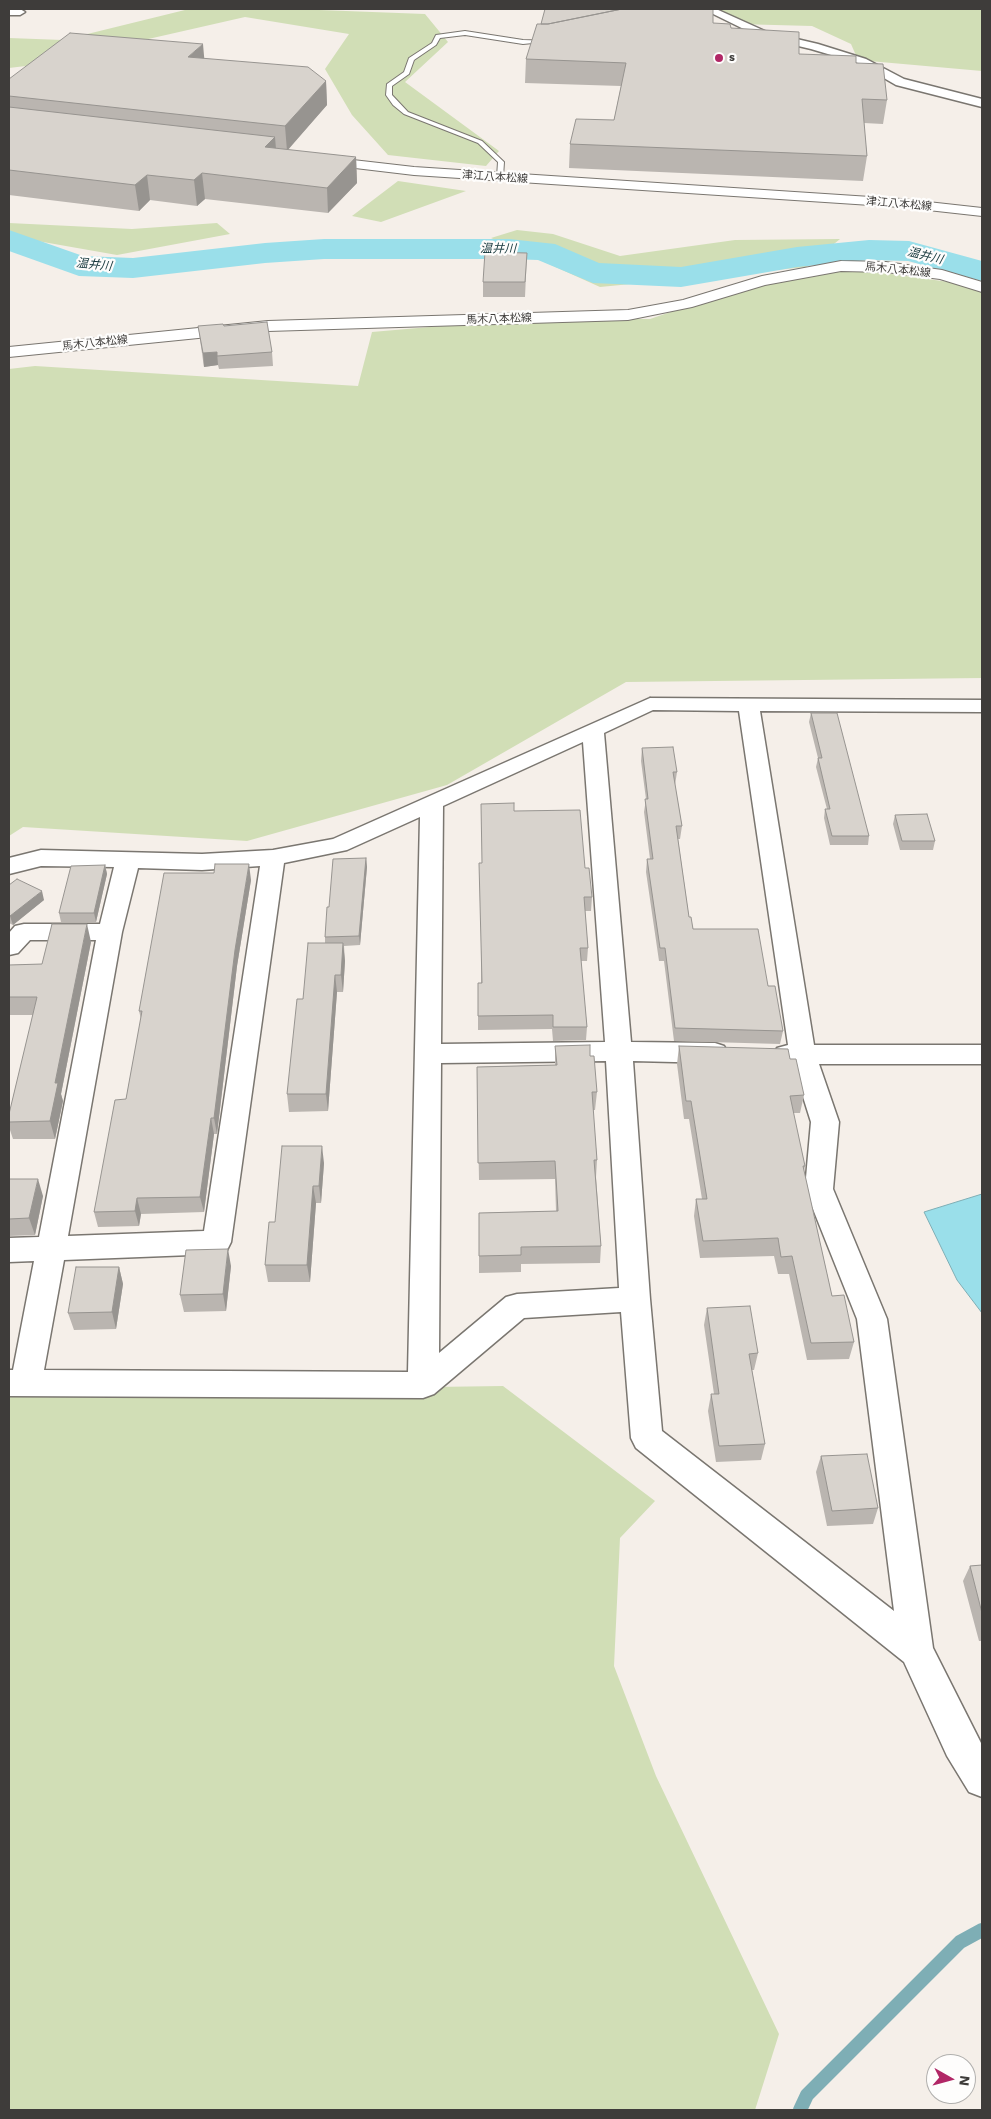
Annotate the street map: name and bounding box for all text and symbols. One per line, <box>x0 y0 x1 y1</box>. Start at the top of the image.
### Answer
place label: s <box>729 51 735 65</box>
marker: s <box>713 52 725 64</box>
street label: 津江八本松線 <box>462 168 528 186</box>
street label: 津江八本松線 <box>866 195 932 213</box>
water label: 温井川 <box>480 241 516 257</box>
water label: 温井川 <box>906 245 944 267</box>
water label: 温井川 <box>75 256 113 274</box>
street label: 馬木八本松線 <box>864 260 932 280</box>
street label: 馬木八本松線 <box>466 311 532 327</box>
street label: 馬木八本松線 <box>61 333 129 353</box>
north arrow <box>926 2054 976 2104</box>
text: N <box>956 2075 973 2087</box>

